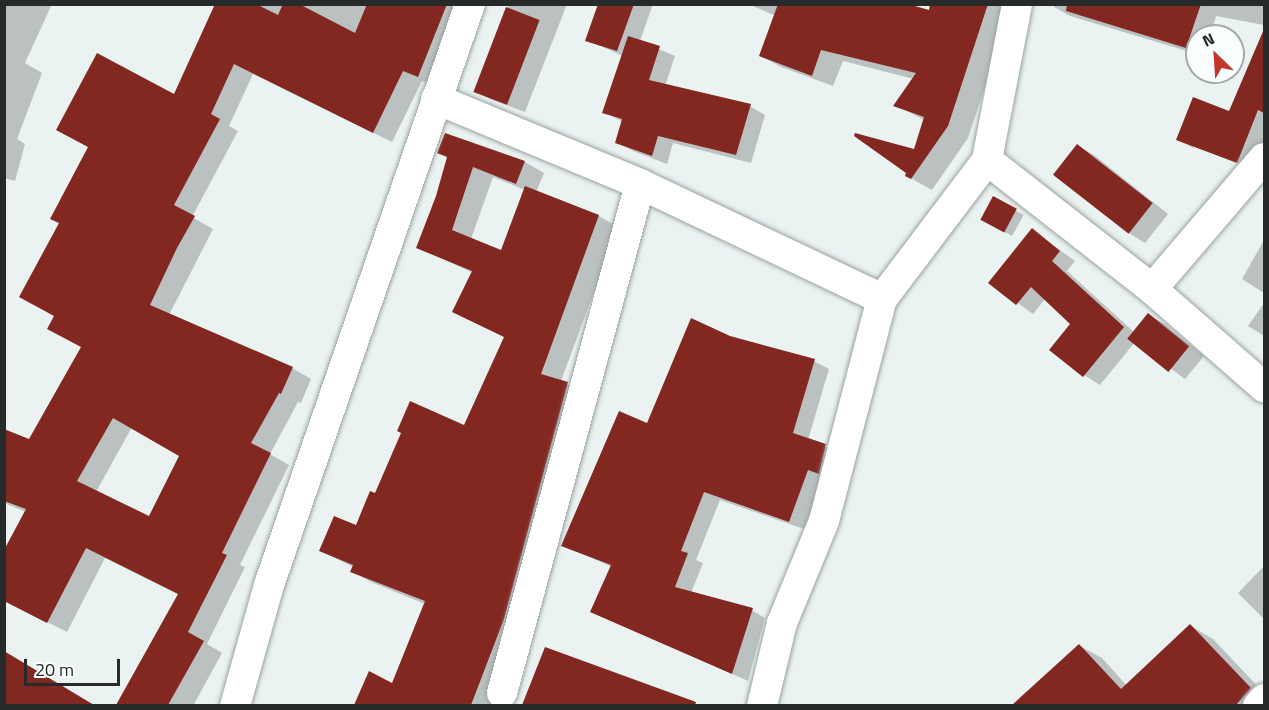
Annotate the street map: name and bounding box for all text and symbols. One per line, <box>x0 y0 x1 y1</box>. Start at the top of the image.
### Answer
north arrow <box>1185 24 1245 84</box>
text: N <box>1198 26 1218 53</box>
scale bar <box>27 647 123 685</box>
text: 20 m <box>35 656 74 683</box>

